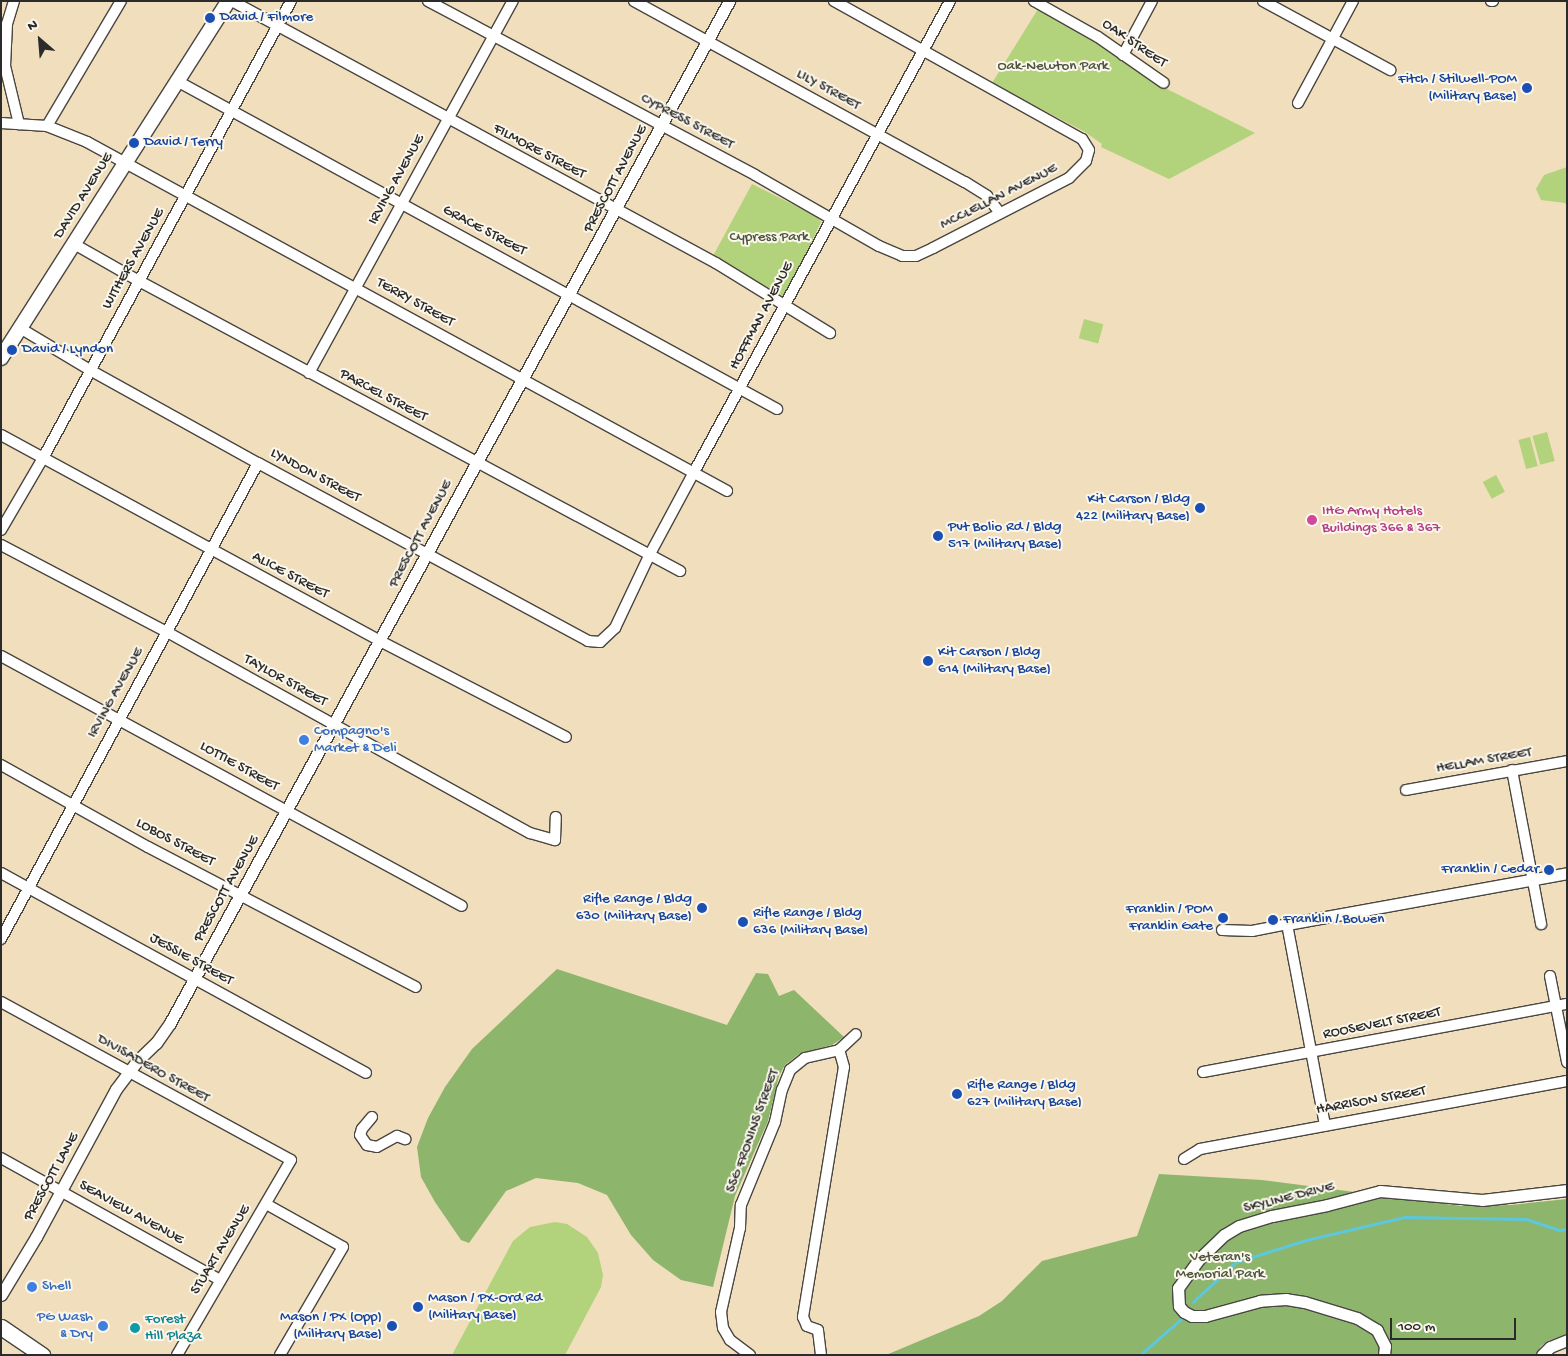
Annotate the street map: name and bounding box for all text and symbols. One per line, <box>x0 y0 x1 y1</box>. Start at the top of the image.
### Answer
place label: David / Filmore <box>220 9 313 27</box>
marker: David / Filmore <box>204 12 216 24</box>
north arrow <box>15 15 65 65</box>
street label: OAK STREET <box>1098 16 1170 72</box>
text: N <box>25 17 41 36</box>
park label: Oak-Newton Park <box>997 58 1109 76</box>
street label: LILY STREET <box>793 65 863 115</box>
place label: Fitch / Stilwell-POM (Military Base) <box>1398 70 1517 105</box>
marker: Fitch / Stilwell-POM (Military Base) <box>1521 82 1533 94</box>
street label: CYPRESS STREET <box>637 90 737 154</box>
street label: FILMORE STREET <box>490 120 588 184</box>
street label: PRESCOTT AVENUE <box>580 122 652 236</box>
street label: IRVING AVENUE <box>365 132 429 228</box>
place label: David / Terry <box>144 134 223 152</box>
marker: David / Terry <box>128 137 140 149</box>
street label: DAVID AVENUE <box>50 150 118 242</box>
street label: MCCLELLAN AVENUE <box>937 160 1061 234</box>
street label: GRACE STREET <box>439 201 529 261</box>
street label: WITHERS AVENUE <box>99 205 169 313</box>
park label: Cypress Park <box>729 229 809 247</box>
street label: HOFFMAN AVENUE <box>726 259 798 373</box>
street label: TERRY STREET <box>373 274 457 332</box>
place label: David / Lyndon <box>22 341 113 359</box>
marker: David / Lyndon <box>6 344 18 356</box>
street label: PARCEL STREET <box>336 365 430 427</box>
street label: LYNDON STREET <box>267 445 363 507</box>
street label: PRESCOTT AVENUE <box>385 477 457 591</box>
place label: Kit Carson / Bldg 422 (Military Base) <box>1076 490 1190 525</box>
marker: Kit Carson / Bldg 422 (Military Base) <box>1194 502 1206 514</box>
place label: IHG Army Hotels Buildings 366 & 367 <box>1322 502 1440 537</box>
marker: IHG Army Hotels Buildings 366 & 367 <box>1306 514 1318 526</box>
place label: Pvt Bolio Rd / Bldg 517 (Military Base) <box>948 518 1062 553</box>
marker: Pvt Bolio Rd / Bldg 517 (Military Base) <box>932 530 944 542</box>
street label: ALICE STREET <box>249 548 331 604</box>
place label: Kit Carson / Bldg 614 (Military Base) <box>938 643 1051 678</box>
street label: IRVING AVENUE <box>84 645 148 741</box>
street label: TAYLOR STREET <box>240 651 330 711</box>
marker: Kit Carson / Bldg 614 (Military Base) <box>922 655 934 667</box>
place label: Compagno's Market & Deli <box>314 722 397 757</box>
marker: Compagno's Market & Deli <box>298 734 310 746</box>
street label: LOTTIE STREET <box>196 738 282 796</box>
street label: HELLAM STREET <box>1435 744 1533 778</box>
street label: LOBOS STREET <box>132 815 218 871</box>
street label: PRESCOTT AVENUE <box>190 833 264 945</box>
place label: Franklin / Cedar <box>1441 861 1539 879</box>
marker: Franklin / Cedar <box>1543 864 1555 876</box>
place label: Rifle Range / Bldg 630 (Military Base) <box>576 890 692 925</box>
place label: Franklin / POM Franklin Gate <box>1126 900 1213 935</box>
marker: Rifle Range / Bldg 630 (Military Base) <box>696 902 708 914</box>
place label: Rifle Range / Bldg 636 (Military Base) <box>753 904 868 939</box>
place label: Franklin / Bowen <box>1283 911 1384 929</box>
marker: Franklin / POM Franklin Gate <box>1217 912 1229 924</box>
marker: Franklin / Bowen <box>1267 914 1279 926</box>
marker: Rifle Range / Bldg 636 (Military Base) <box>737 916 749 928</box>
street label: JESSIE STREET <box>146 930 236 990</box>
street label: ROOSEVELT STREET <box>1321 1004 1443 1044</box>
street label: DIVISADERO STREET <box>94 1031 212 1107</box>
street label: SSG FRONINS STREET <box>722 1067 784 1195</box>
place label: Rifle Range / Bldg 627 (Military Base) <box>967 1076 1082 1111</box>
street label: HARRISON STREET <box>1315 1082 1427 1120</box>
marker: Rifle Range / Bldg 627 (Military Base) <box>951 1088 963 1100</box>
street label: PRESCOTT LANE <box>20 1130 84 1224</box>
street label: SEAVIEW AVENUE <box>75 1177 187 1249</box>
street label: SKYLINE DRIVE <box>1242 1178 1336 1218</box>
street label: STUART AVENUE <box>187 1202 255 1298</box>
park label: Veteran's Memorial Park <box>1176 1248 1264 1283</box>
place label: Shell <box>42 1278 71 1296</box>
marker: Shell <box>26 1281 38 1293</box>
place label: Mason / PX-Ord Rd (Military Base) <box>428 1289 542 1324</box>
marker: Mason / PX-Ord Rd (Military Base) <box>412 1301 424 1313</box>
place label: PG Wash & Dry <box>37 1308 93 1343</box>
place label: Mason / PX (Opp) (Military Base) <box>280 1308 382 1343</box>
scale bar <box>1393 1308 1519 1340</box>
place label: Forest Hill Plaza <box>145 1310 202 1345</box>
text: 100 m <box>1398 1318 1435 1336</box>
marker: PG Wash & Dry <box>97 1320 109 1332</box>
marker: Mason / PX (Opp) (Military Base) <box>386 1320 398 1332</box>
marker: Forest Hill Plaza <box>129 1322 141 1334</box>

